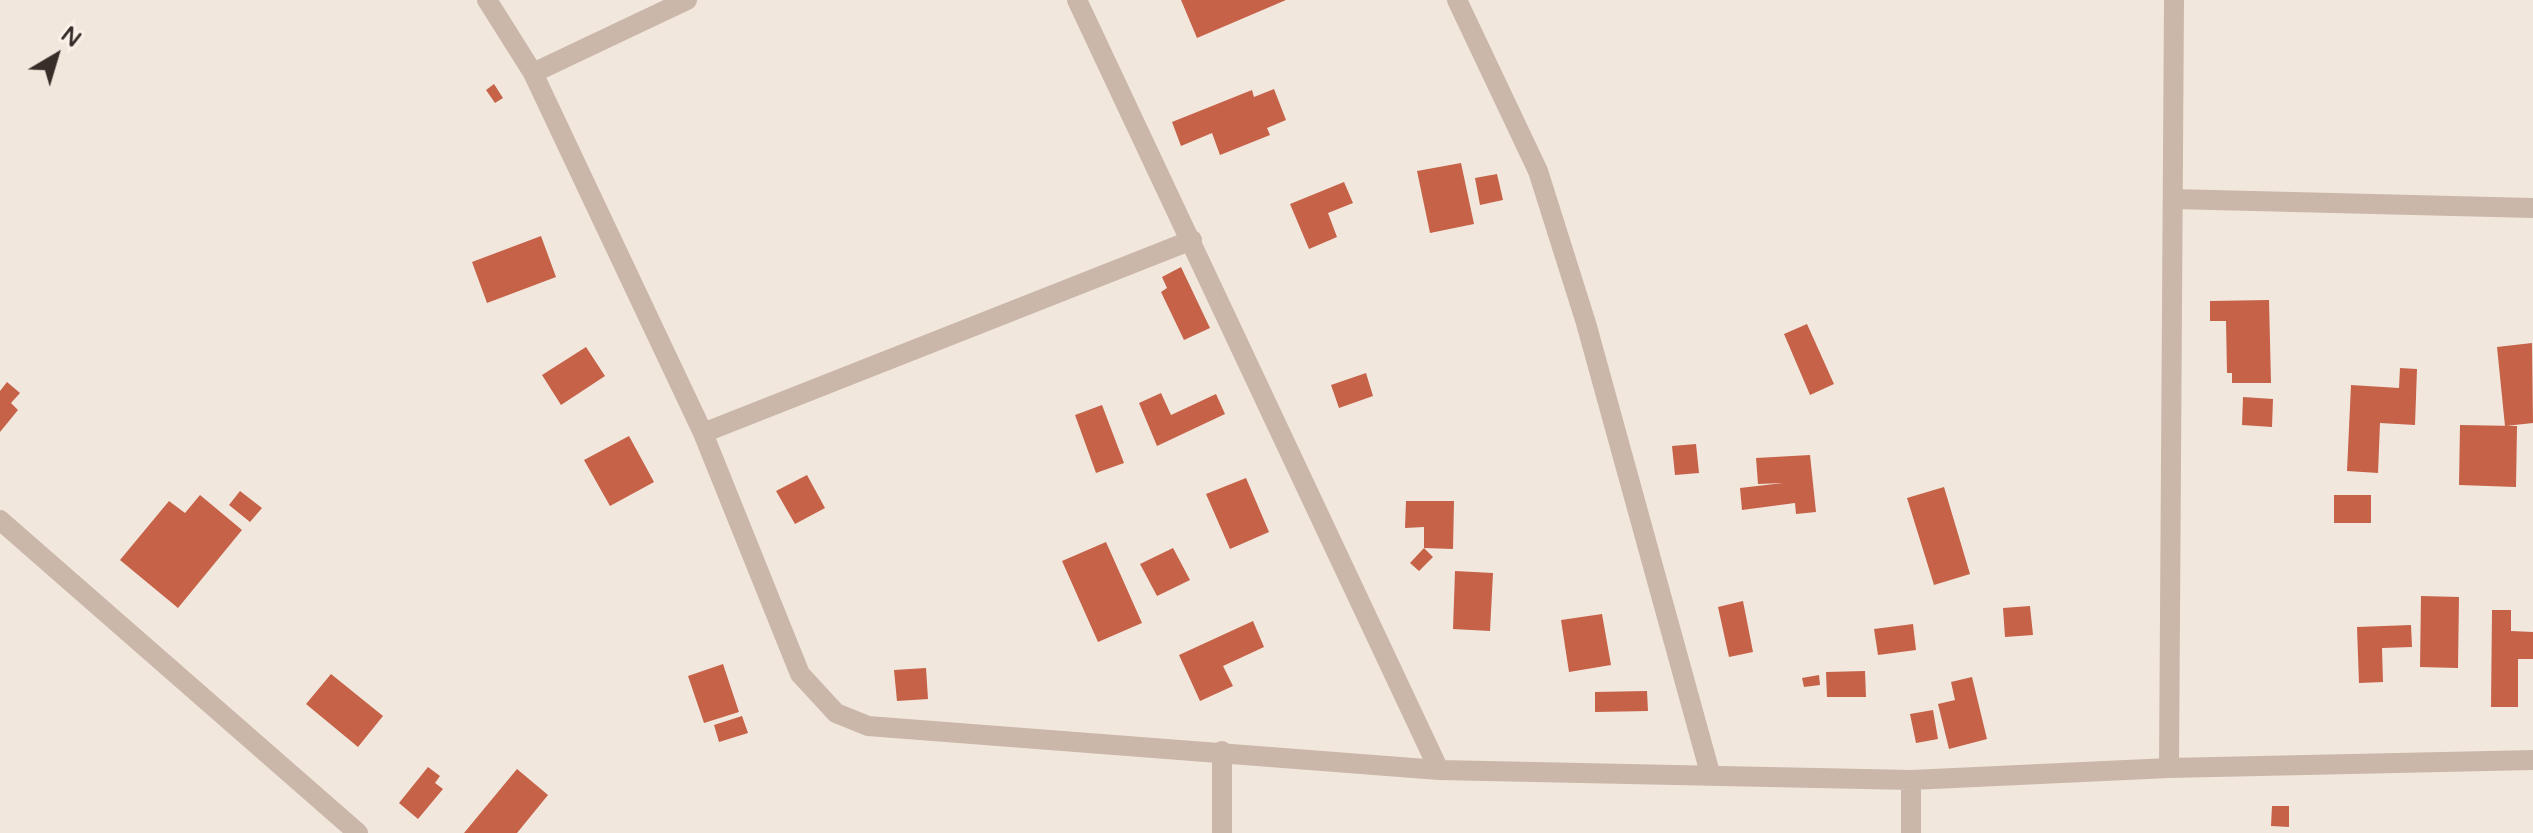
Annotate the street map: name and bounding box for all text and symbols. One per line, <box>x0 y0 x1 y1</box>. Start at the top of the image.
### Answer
north arrow <box>16 16 96 96</box>
text: N <box>56 21 86 53</box>

